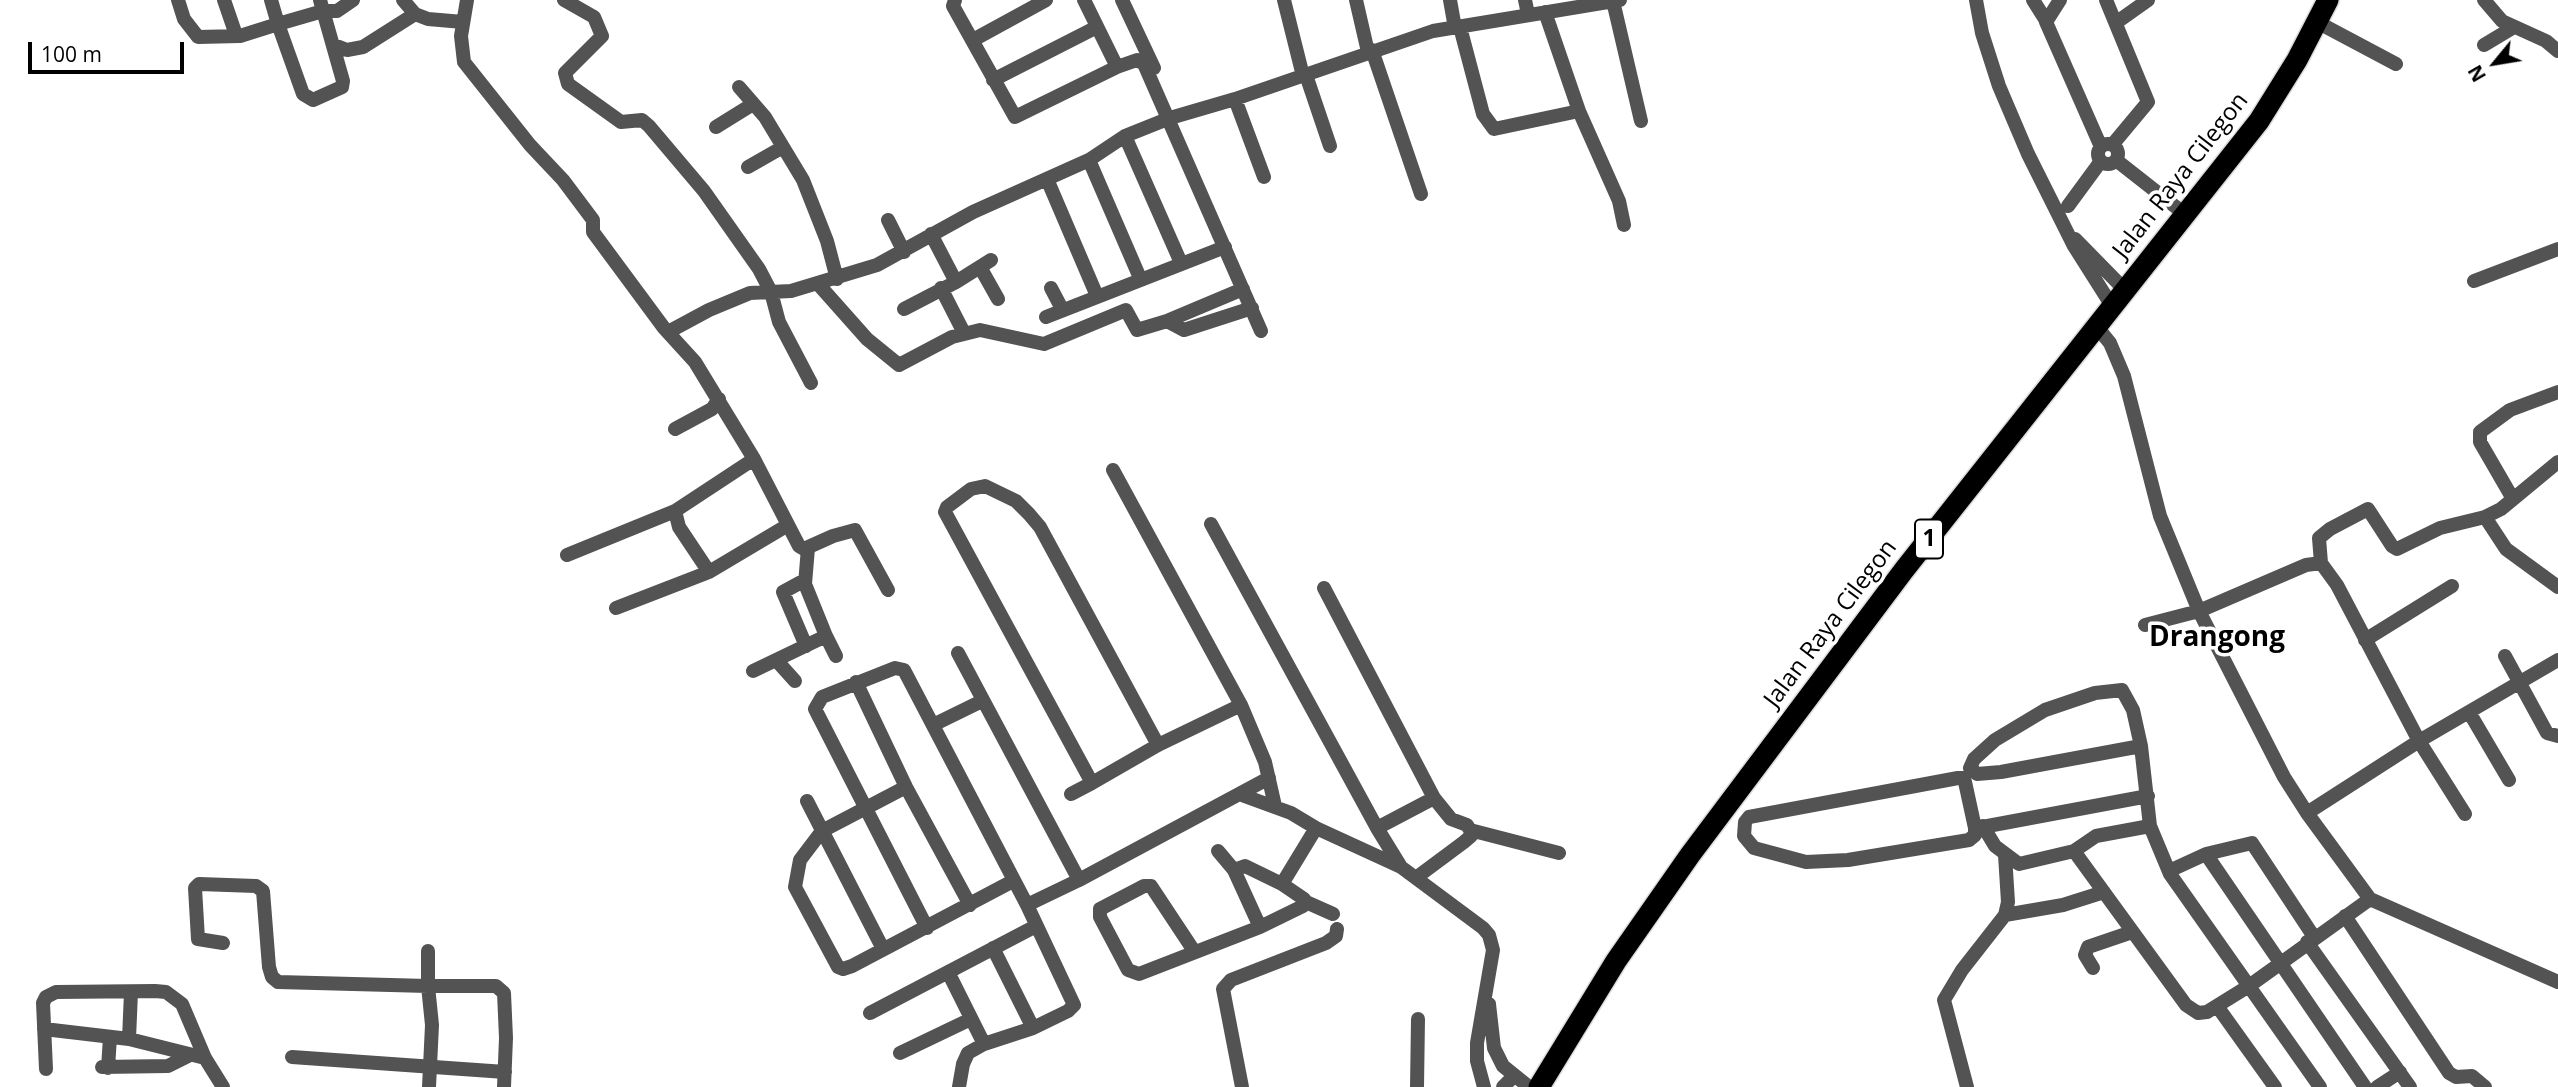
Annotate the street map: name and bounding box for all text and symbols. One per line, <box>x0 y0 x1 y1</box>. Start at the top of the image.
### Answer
scale bar <box>32 28 187 72</box>
north arrow <box>2460 28 2530 98</box>
text: 100 m <box>41 40 102 68</box>
text: N <box>2462 60 2492 87</box>
street label: Jalan Raya Cilegon <box>2107 87 2255 265</box>
road number: 1 <box>1915 520 1943 558</box>
street label: Jalan Raya Cilegon <box>1758 534 1904 714</box>
district label: Drangong <box>2149 621 2285 655</box>

